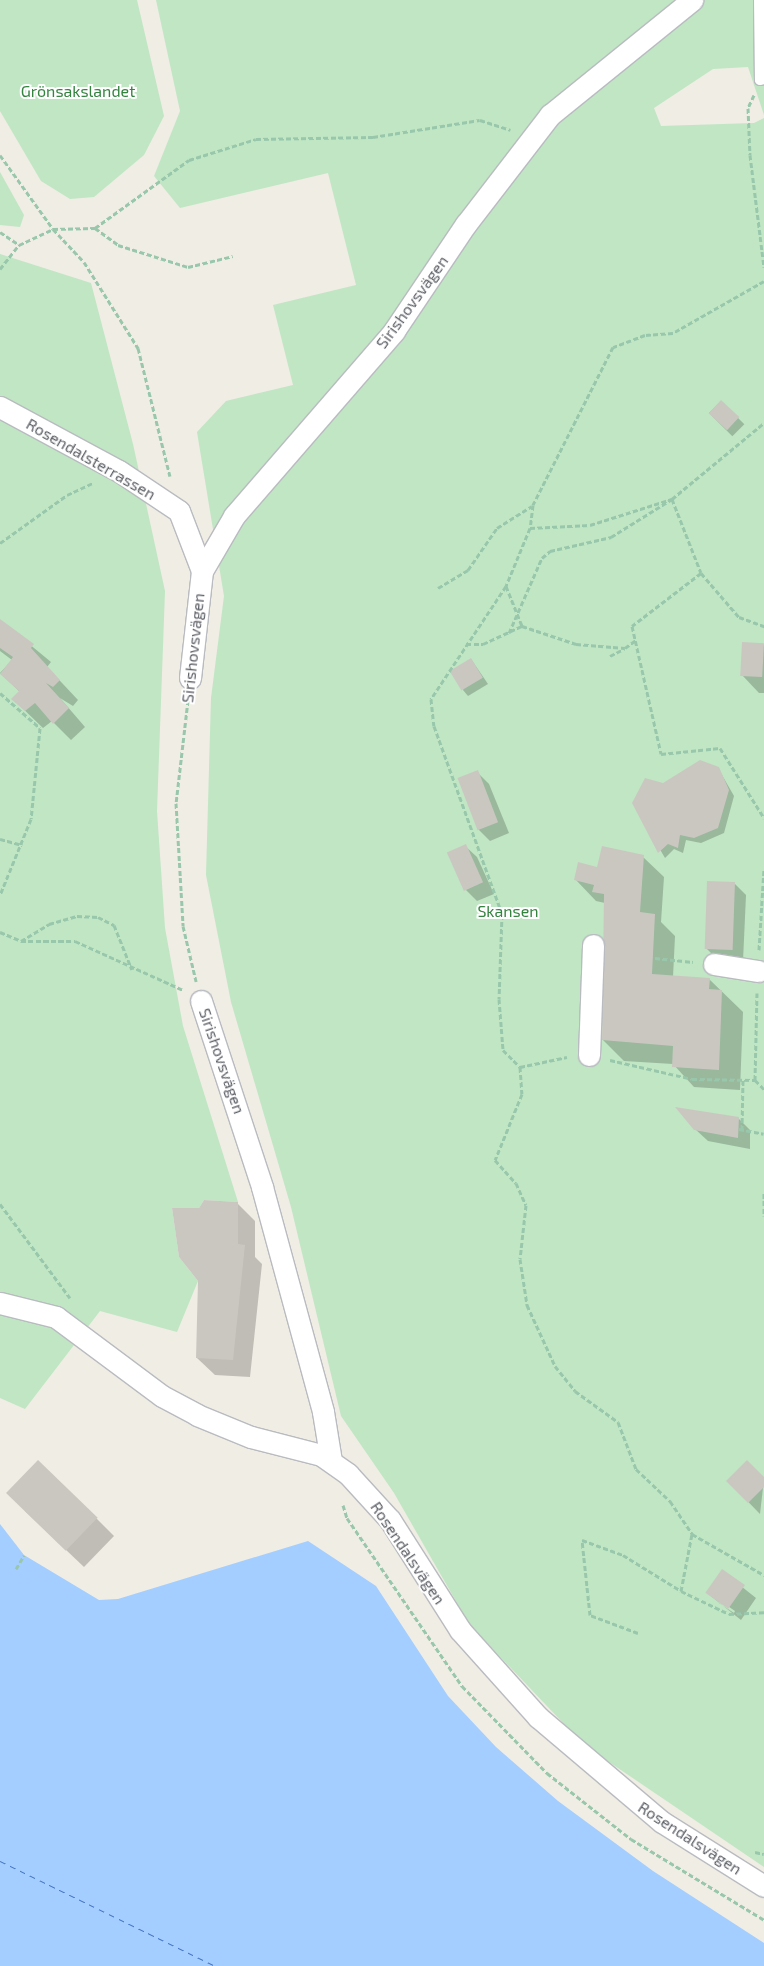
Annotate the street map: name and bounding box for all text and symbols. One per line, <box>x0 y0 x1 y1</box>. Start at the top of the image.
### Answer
park label: Grönsakslandet <box>21 81 135 101</box>
street label: Sirishovsvägen <box>372 252 452 352</box>
street label: Rosendalsterrassen <box>23 414 159 504</box>
street label: Sirishovsvägen <box>178 592 208 704</box>
park label: Skansen <box>477 901 539 921</box>
street label: Sirishovsvägen <box>195 1006 249 1116</box>
street label: Rosendalsvägen <box>367 1498 449 1608</box>
street label: Rosendalsvägen <box>635 1797 745 1879</box>

